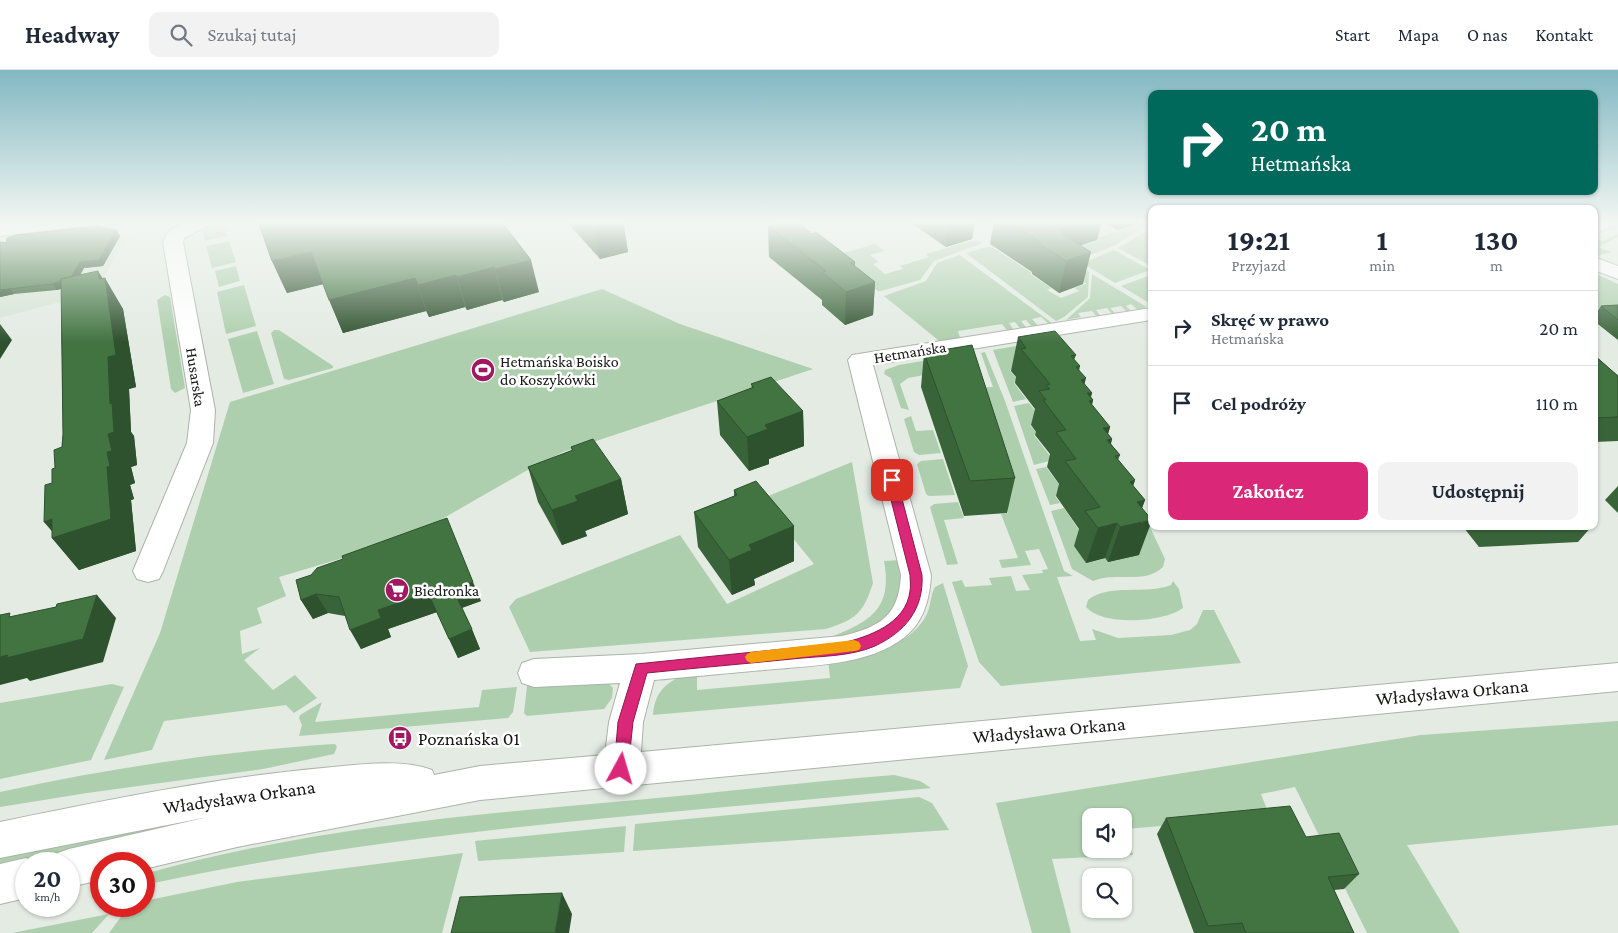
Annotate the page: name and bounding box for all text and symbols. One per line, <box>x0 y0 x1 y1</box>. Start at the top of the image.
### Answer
search box <box>149 12 499 57</box>
text: Headway <box>25 21 119 48</box>
icon: search <box>167 21 195 49</box>
text: Szukaj tutaj <box>207 24 296 45</box>
text: Start <box>1335 25 1370 45</box>
text: Mapa <box>1398 25 1439 45</box>
text: O nas <box>1467 25 1508 45</box>
text: Kontakt <box>1536 25 1593 45</box>
icon: right <box>1168 110 1233 175</box>
text: 20 m <box>1251 110 1326 149</box>
text: Hetmańska <box>1251 151 1351 176</box>
text: 19:21 <box>1227 223 1290 256</box>
text: 1 <box>1377 223 1388 256</box>
text: 130 <box>1474 223 1519 256</box>
text: Przyjazd <box>1232 257 1286 274</box>
text: min <box>1369 257 1395 274</box>
text: m <box>1490 257 1503 274</box>
text: Skręć w prawo <box>1211 309 1329 330</box>
icon: right <box>1168 314 1196 342</box>
text: 20 m <box>1539 318 1578 339</box>
text: Hetmańska <box>1211 330 1284 347</box>
street label: Hetmańska <box>873 338 948 366</box>
street label: Husarska <box>183 346 209 408</box>
place label: Hetmańska Boisko do Koszykówki <box>500 353 619 389</box>
sports icon: Hetmańska Boisko do Koszykówki <box>470 357 496 383</box>
icon: arrive <box>1168 389 1196 417</box>
text: Cel podróży <box>1211 393 1306 414</box>
text: 110 m <box>1536 393 1578 414</box>
pin <box>871 459 913 501</box>
button: Zakończ <box>1168 462 1368 520</box>
button: Udostępnij <box>1378 462 1578 520</box>
icon: arrive <box>878 466 906 494</box>
supermarket icon: Biedronka <box>384 577 410 603</box>
place label: Biedronka <box>414 582 480 599</box>
street label: Władysława Orkana <box>1375 675 1530 709</box>
street label: Władysława Orkana <box>972 713 1127 747</box>
bus stop icon: Poznańska 01 <box>387 725 413 751</box>
place label: Poznańska 01 <box>418 728 520 749</box>
position arrow <box>594 742 646 794</box>
street label: Władysława Orkana <box>162 776 317 818</box>
map controls <box>1082 808 1132 918</box>
button: sound <box>1082 808 1132 858</box>
speed limit sign: 30 <box>90 852 155 917</box>
text: 20 <box>34 865 61 892</box>
button: search <box>1082 868 1132 918</box>
text: km/h <box>35 890 60 904</box>

